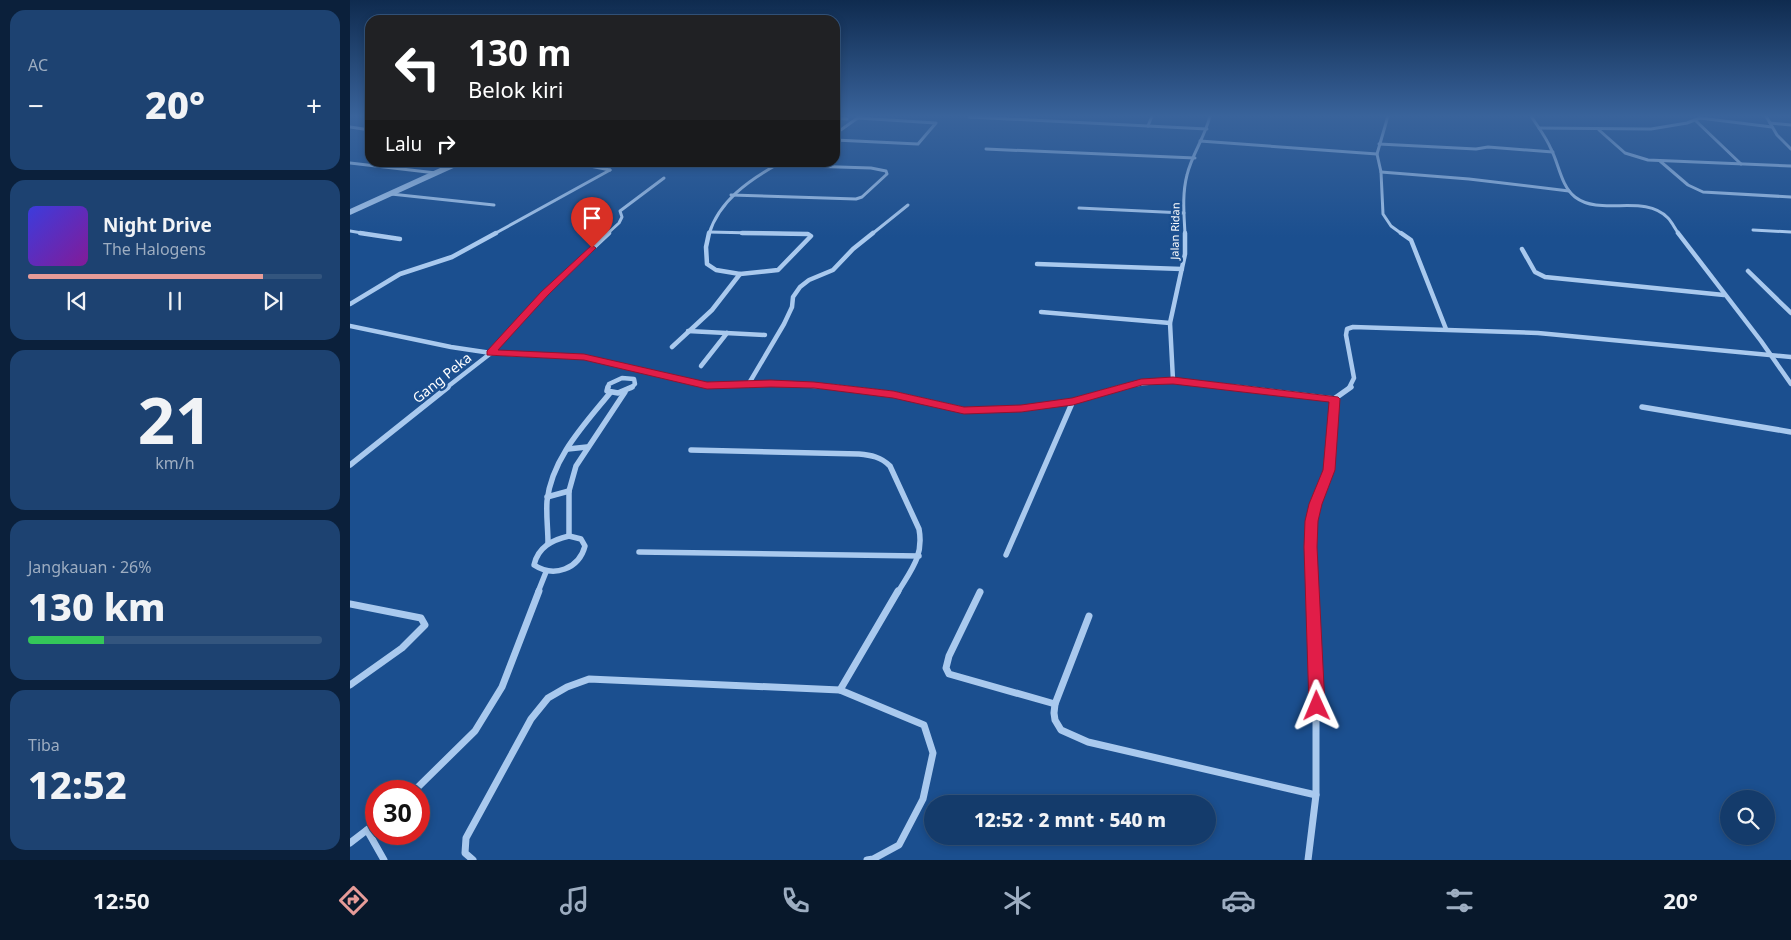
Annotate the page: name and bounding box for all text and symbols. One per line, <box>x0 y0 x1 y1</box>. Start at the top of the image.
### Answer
text: 130 m <box>468 29 571 76</box>
icon: left <box>385 35 450 100</box>
text: AC <box>28 54 48 76</box>
text: Belok kiri <box>468 74 563 104</box>
text: 20° <box>145 78 205 130</box>
text: − <box>28 86 44 124</box>
text: + <box>306 86 322 124</box>
icon: right <box>432 130 460 158</box>
text: Lalu <box>385 131 422 157</box>
pin <box>571 197 613 248</box>
street label: Jalan Ridan <box>1166 202 1182 261</box>
icon: arrive <box>578 204 606 232</box>
text: Night Drive <box>103 212 212 238</box>
text: The Halogens <box>103 238 206 260</box>
icon: previous <box>63 287 91 315</box>
icon: pause <box>161 287 189 315</box>
icon: next <box>259 287 287 315</box>
street label: Gang Peka <box>408 348 475 407</box>
text: 21 <box>138 375 212 463</box>
text: km/h <box>155 452 195 474</box>
text: Jangkauan · 26% <box>28 556 152 578</box>
text: 130 km <box>28 580 166 632</box>
position arrow <box>1290 679 1342 731</box>
text: Tiba <box>28 734 60 756</box>
text: 12:52 <box>28 758 127 810</box>
speed limit sign: 30 <box>365 780 430 845</box>
map controls <box>1720 790 1775 845</box>
button: search <box>1720 790 1775 845</box>
text: 12:52 · 2 mnt · 540 m <box>974 807 1166 833</box>
icon: directions <box>336 883 371 918</box>
icon: music <box>557 883 592 918</box>
icon: phone <box>778 883 813 918</box>
icon: climate <box>1000 883 1035 918</box>
icon: car <box>1221 883 1256 918</box>
icon: filters <box>1442 883 1477 918</box>
text: 12:50 <box>93 885 150 915</box>
text: 20° <box>1663 885 1698 915</box>

